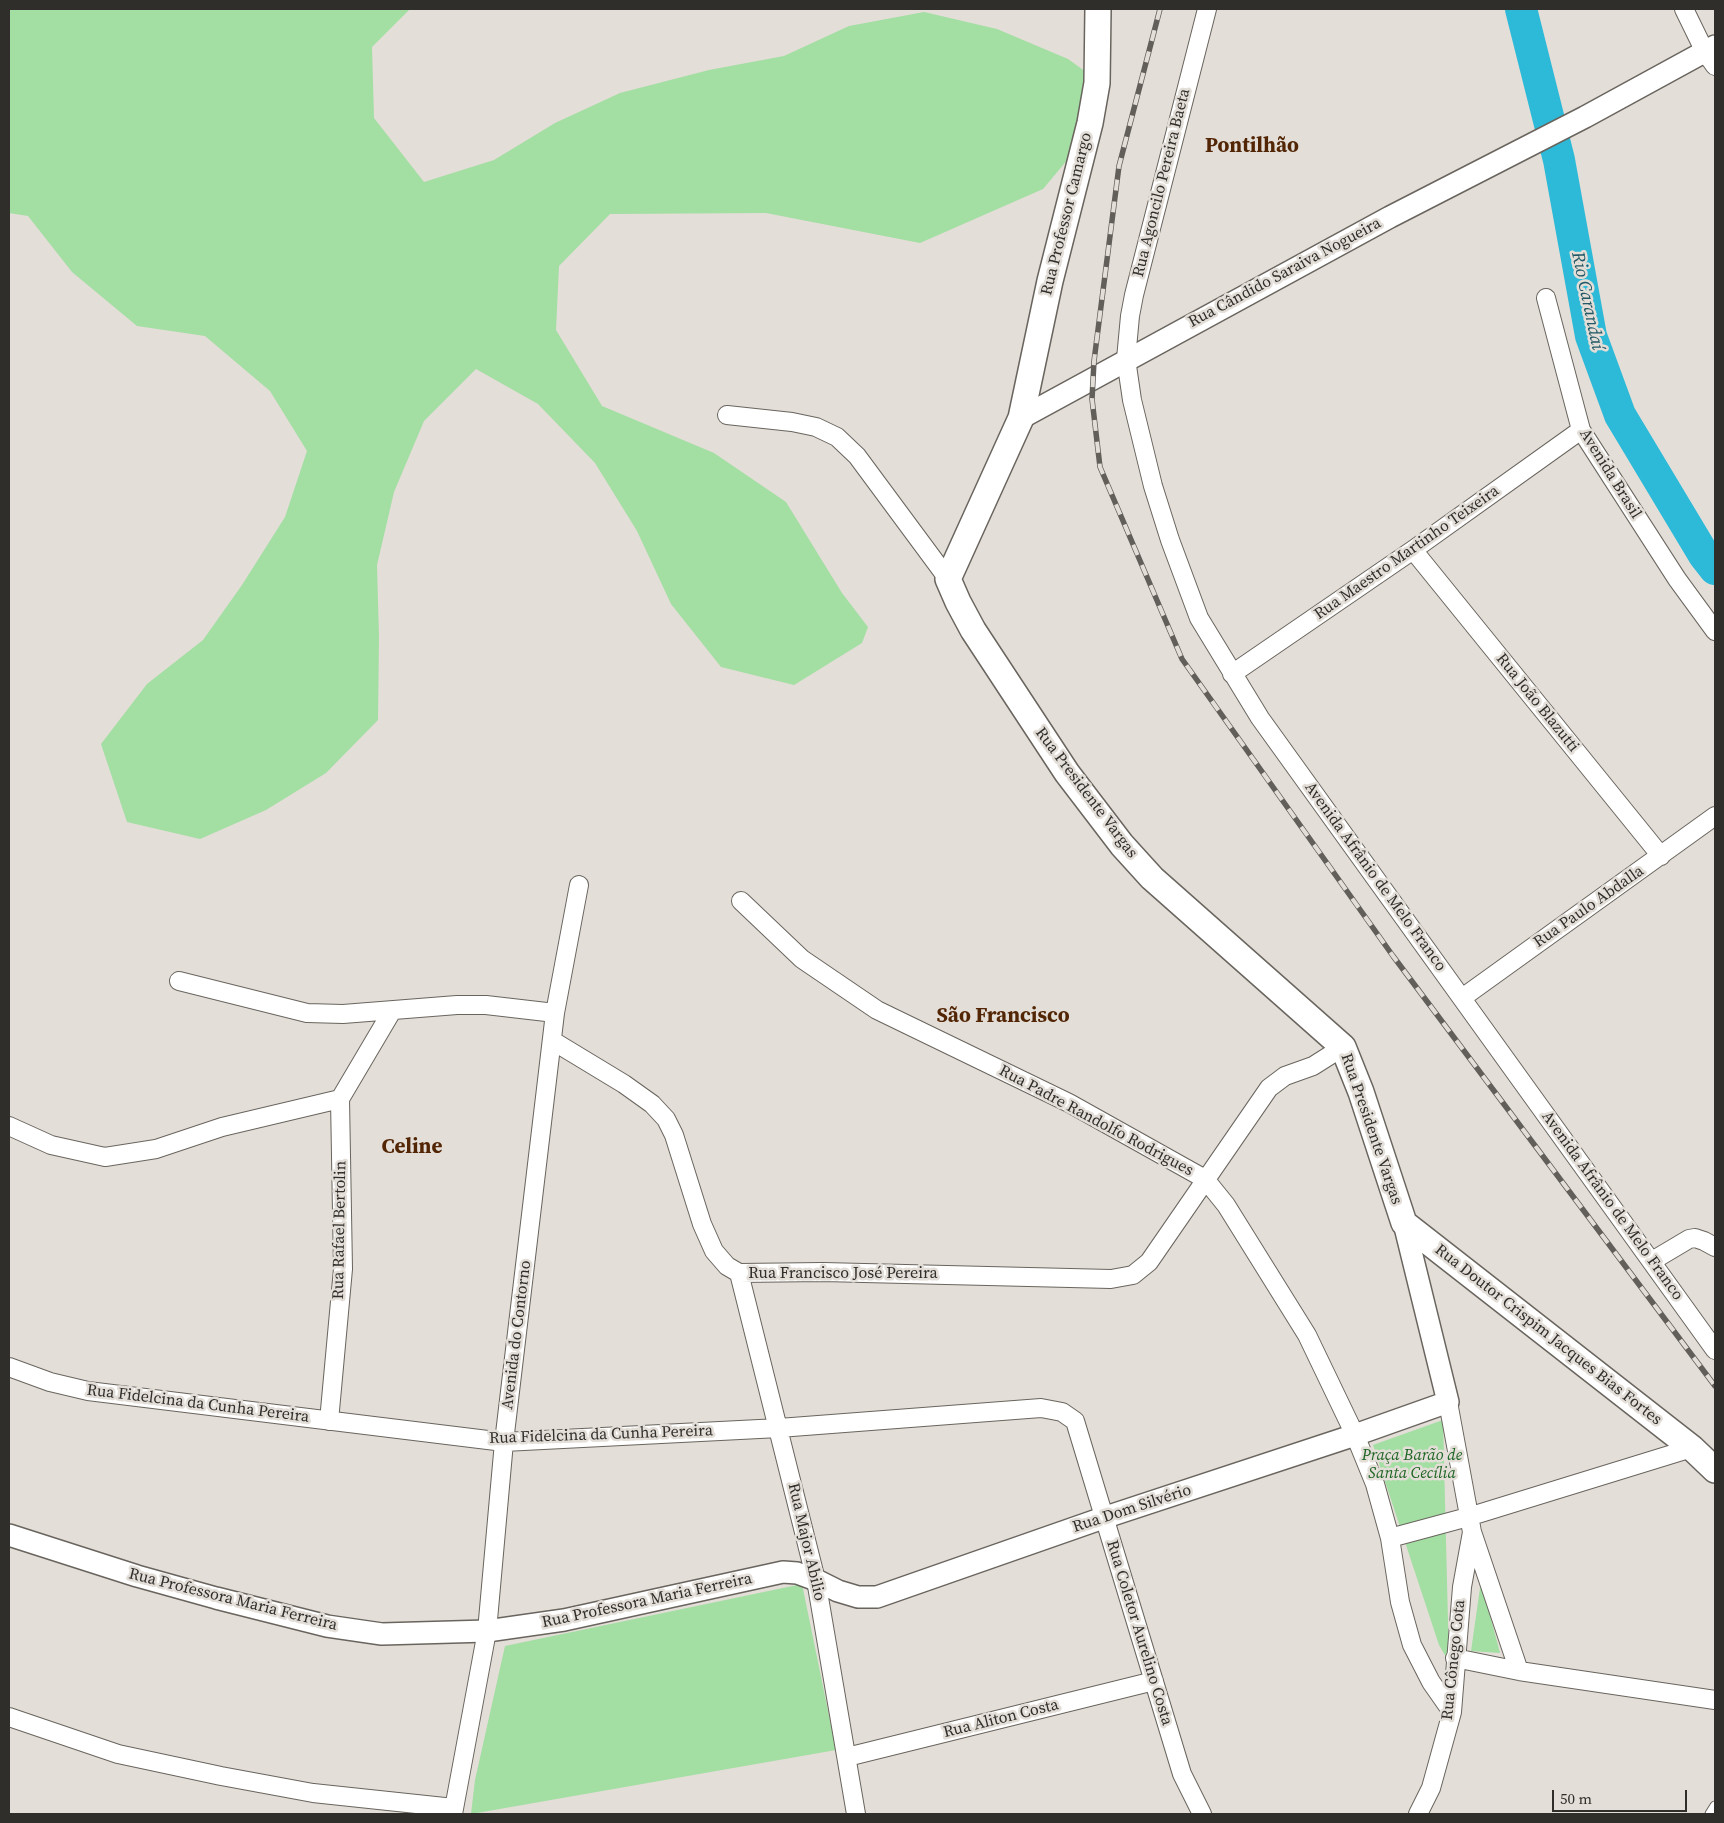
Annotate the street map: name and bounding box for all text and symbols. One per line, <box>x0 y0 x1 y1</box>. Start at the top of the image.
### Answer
street label: Rua Agoncilo Pereira Baeta <box>1129 87 1195 279</box>
street label: Rua Professor Camargo <box>1037 131 1097 297</box>
district label: Pontilhão <box>1205 134 1299 160</box>
street label: Rua Cândido Saraiva Nogueira <box>1185 214 1385 332</box>
water label: Rio Carandaí <box>1566 250 1608 352</box>
street label: Avenida Brasil <box>1575 426 1645 522</box>
street label: Rua Maestro Martinho Teixeira <box>1311 482 1503 624</box>
street label: Rua João Blazutti <box>1491 650 1583 756</box>
street label: Rua Presidente Vargas <box>1031 724 1141 862</box>
street label: Avenida Afrânio de Melo Franco <box>1300 779 1450 975</box>
street label: Rua Paulo Abdalla <box>1530 862 1648 952</box>
district label: São Francisco <box>936 1004 1070 1030</box>
street label: Rua Presidente Vargas <box>1336 1051 1406 1207</box>
street label: Rua Padre Randolfo Rodrigues <box>996 1062 1196 1180</box>
street label: Avenida Afrânio de Melo Franco <box>1537 1108 1687 1304</box>
district label: Celine <box>382 1135 442 1161</box>
street label: Rua Rafael Bertolin <box>329 1161 351 1299</box>
street label: Rua Doutor Crispim Jacques Bias Fortes <box>1431 1240 1665 1430</box>
street label: Avenida do Contorno <box>498 1259 536 1411</box>
street label: Rua Francisco José Pereira <box>748 1264 938 1284</box>
street label: Rua Fidelcina da Cunha Pereira <box>86 1381 310 1427</box>
street label: Rua Fidelcina da Cunha Pereira <box>489 1421 713 1449</box>
park label: Praça Barão de Santa Cecília <box>1362 1446 1462 1484</box>
street label: Rua Major Abilio <box>783 1481 829 1603</box>
street label: Rua Dom Silvério <box>1070 1481 1194 1537</box>
street label: Rua Coletor Aurelino Costa <box>1102 1538 1176 1728</box>
street label: Rua Professora Maria Ferreira <box>127 1565 339 1635</box>
street label: Rua Professora Maria Ferreira <box>540 1569 754 1633</box>
street label: Rua Cônego Cota <box>1438 1599 1470 1721</box>
street label: Rua Aliton Costa <box>941 1695 1061 1743</box>
scale bar <box>1554 1780 1689 1812</box>
text: 50 m <box>1560 1788 1592 1809</box>

